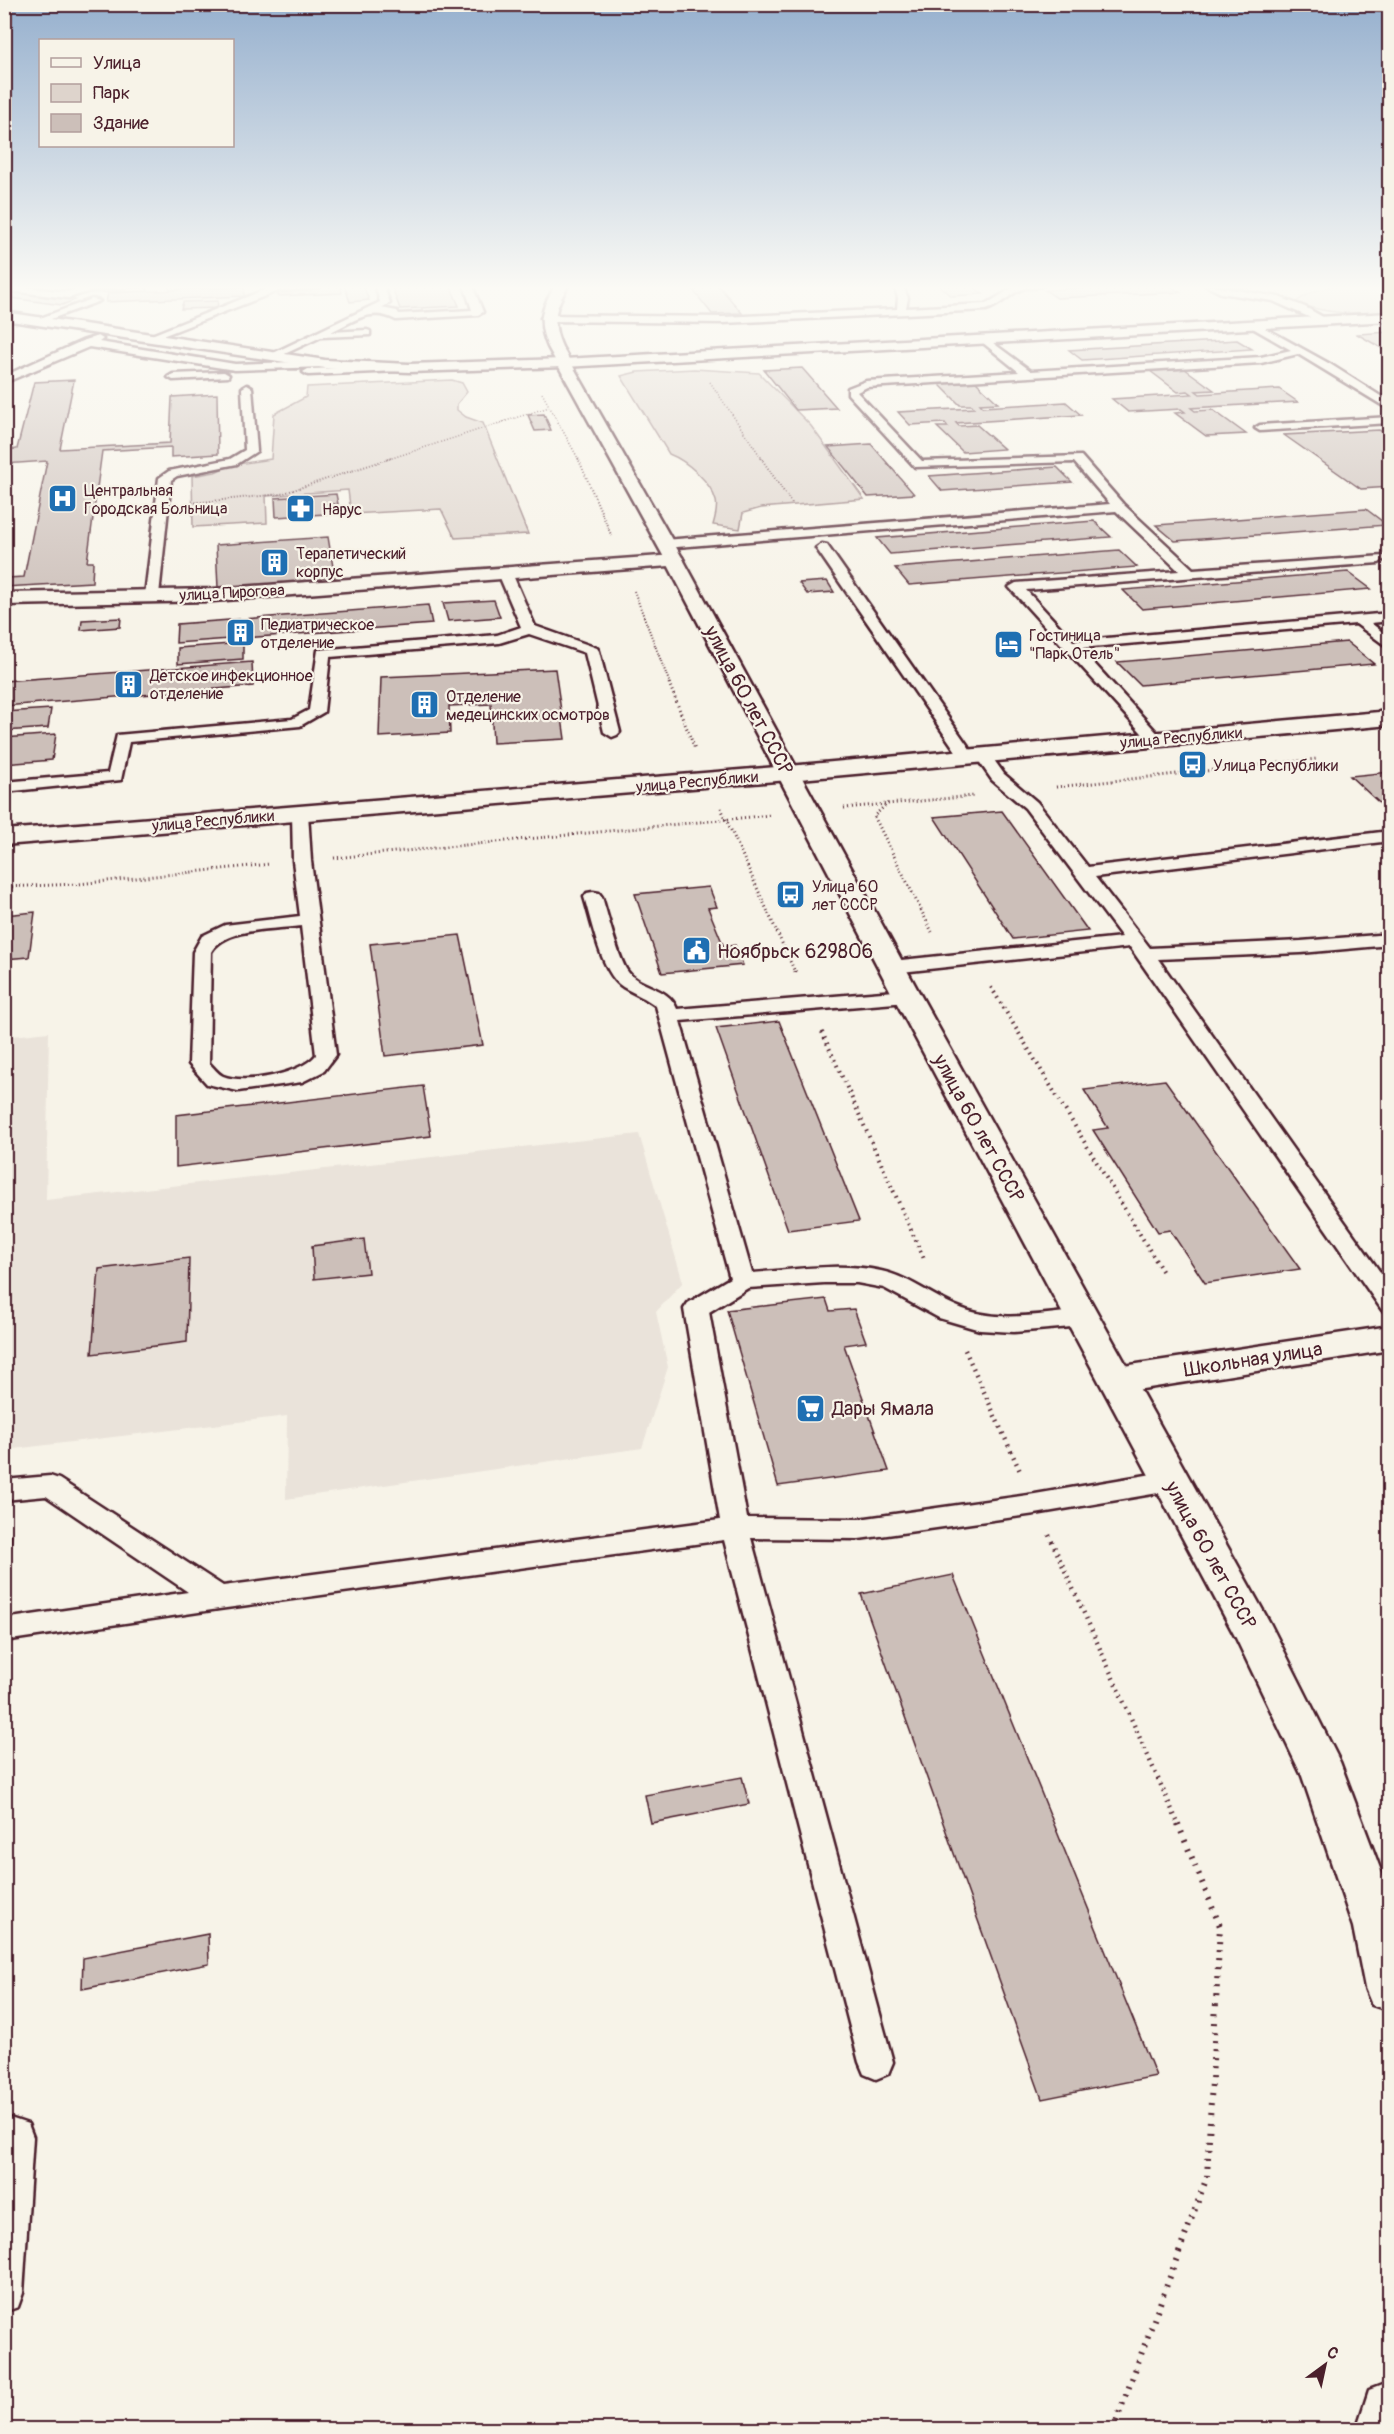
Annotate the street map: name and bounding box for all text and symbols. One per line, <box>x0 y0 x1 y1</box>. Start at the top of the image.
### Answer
legend <box>39 39 234 147</box>
text: Улица <box>93 52 141 75</box>
text: Парк <box>93 82 130 105</box>
text: Здание <box>93 112 149 135</box>
place label: Центральная Городская Больница <box>84 481 227 519</box>
hospital icon: Центральная Городская Больница <box>47 483 79 515</box>
pharmacy icon: Нарус <box>285 493 317 525</box>
place label: Нарус <box>322 500 362 520</box>
place label: Терапетический корпус <box>296 544 406 582</box>
building icon: Терапетический корпус <box>259 546 291 578</box>
street label: улица Пирогова <box>178 580 285 606</box>
place label: Педиатрическое отделение <box>261 615 374 653</box>
building icon: Педиатрическое отделение <box>224 617 256 649</box>
street label: улица 60 лет СССР <box>698 620 798 779</box>
place label: Гостиница "Парк Отель" <box>1029 626 1120 664</box>
hotel icon: Гостиница "Парк Отель" <box>992 628 1024 660</box>
place label: Детское инфекционное отделение <box>149 666 313 704</box>
building icon: Детское инфекционное отделение <box>113 668 145 700</box>
place label: Отделение медецинских осмотров <box>446 687 610 725</box>
building icon: Отделение медецинских осмотров <box>409 689 441 721</box>
street label: улица Республики <box>1118 723 1243 753</box>
bus stop icon: Улица Республики <box>1176 749 1208 781</box>
place label: Улица Республики <box>1213 756 1338 776</box>
street label: улица Республики <box>634 767 759 797</box>
street label: улица Республики <box>150 806 275 836</box>
place label: Улица 60 лет СССР <box>812 877 878 915</box>
bus stop icon: Улица 60 лет СССР <box>775 879 807 911</box>
public building icon: Ноябрьск 629806 <box>680 935 712 967</box>
place label: Ноябрьск 629806 <box>717 939 873 964</box>
street label: улица 60 лет СССР <box>927 1049 1030 1207</box>
street label: Школьная улица <box>1182 1336 1324 1383</box>
supermarket icon: Дары Ямала <box>795 1392 827 1424</box>
place label: Дары Ямала <box>831 1396 934 1421</box>
street label: улица 60 лет СССР <box>1159 1476 1262 1634</box>
north arrow <box>1295 2335 1355 2395</box>
text: С <box>1323 2342 1342 2364</box>

